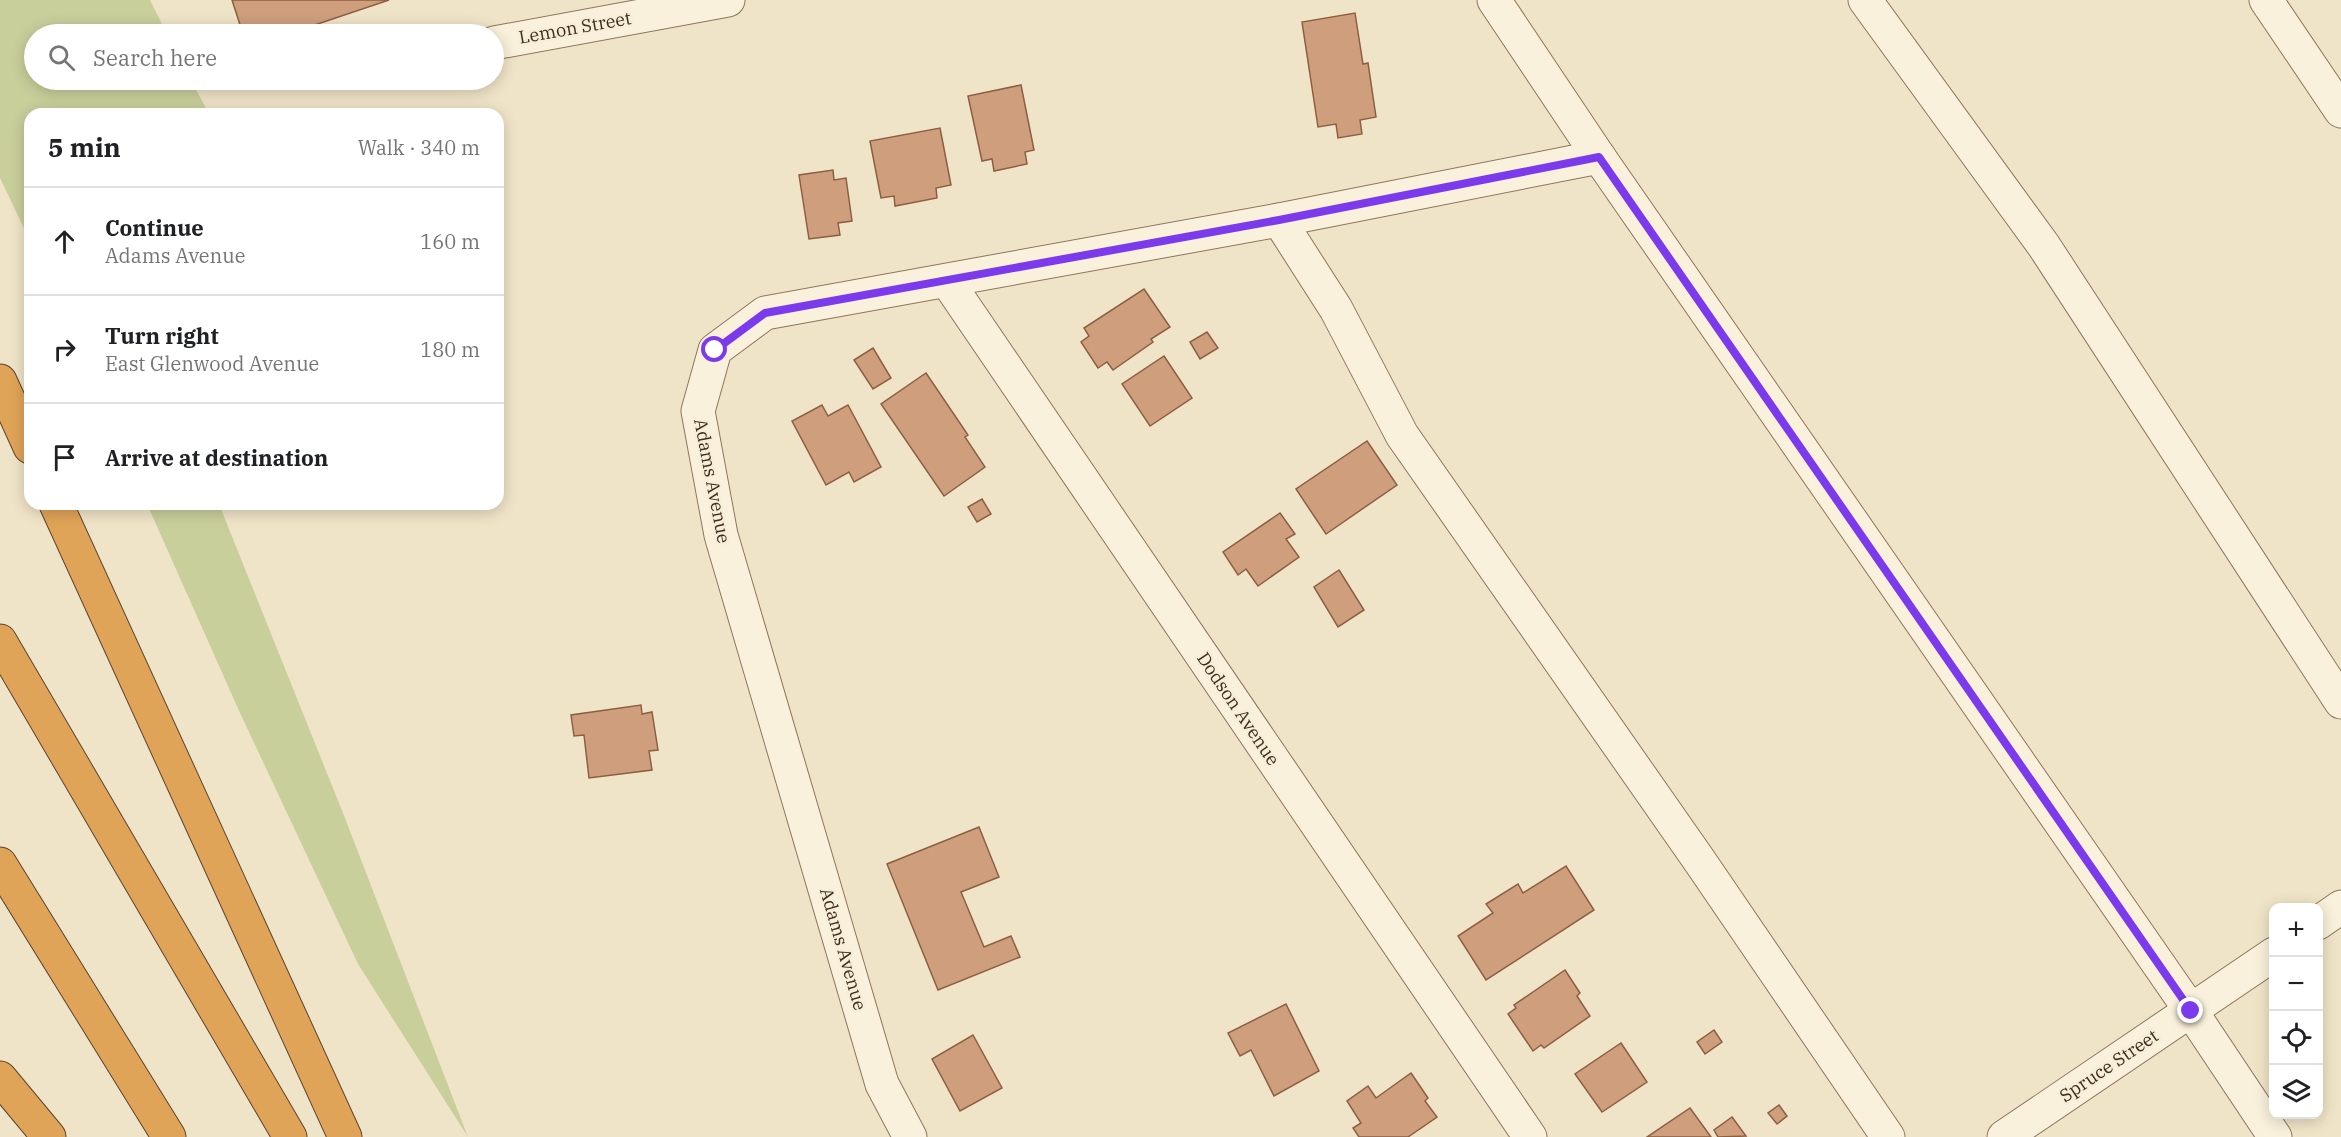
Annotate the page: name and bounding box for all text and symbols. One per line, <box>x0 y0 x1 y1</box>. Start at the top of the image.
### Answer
street label: Lemon Street <box>517 6 633 49</box>
search box <box>24 24 504 90</box>
icon: search <box>45 41 78 74</box>
text: Search here <box>93 43 217 72</box>
text: 5 min <box>48 130 121 164</box>
text: Walk · 340 m <box>358 134 480 161</box>
text: Continue <box>105 213 204 242</box>
icon: ahead <box>48 225 81 258</box>
text: 160 m <box>420 228 480 255</box>
text: Adams Avenue <box>105 242 245 269</box>
text: Turn right <box>105 321 219 350</box>
icon: right <box>48 333 81 366</box>
text: 180 m <box>420 336 480 363</box>
route start <box>701 336 727 362</box>
text: East Glenwood Avenue <box>105 350 319 377</box>
street label: Adams Avenue <box>689 417 736 545</box>
icon: arrive <box>48 441 81 474</box>
text: Arrive at destination <box>105 443 328 472</box>
street label: Dodson Avenue <box>1192 648 1285 770</box>
street label: Adams Avenue <box>815 885 872 1013</box>
map controls <box>2269 903 2323 1119</box>
button: + <box>2269 903 2323 957</box>
button: − <box>2269 957 2323 1011</box>
route end <box>2177 997 2203 1023</box>
button: locate <box>2269 1011 2323 1065</box>
street label: Spruce Street <box>2055 1024 2163 1107</box>
button: layers <box>2269 1065 2323 1119</box>

